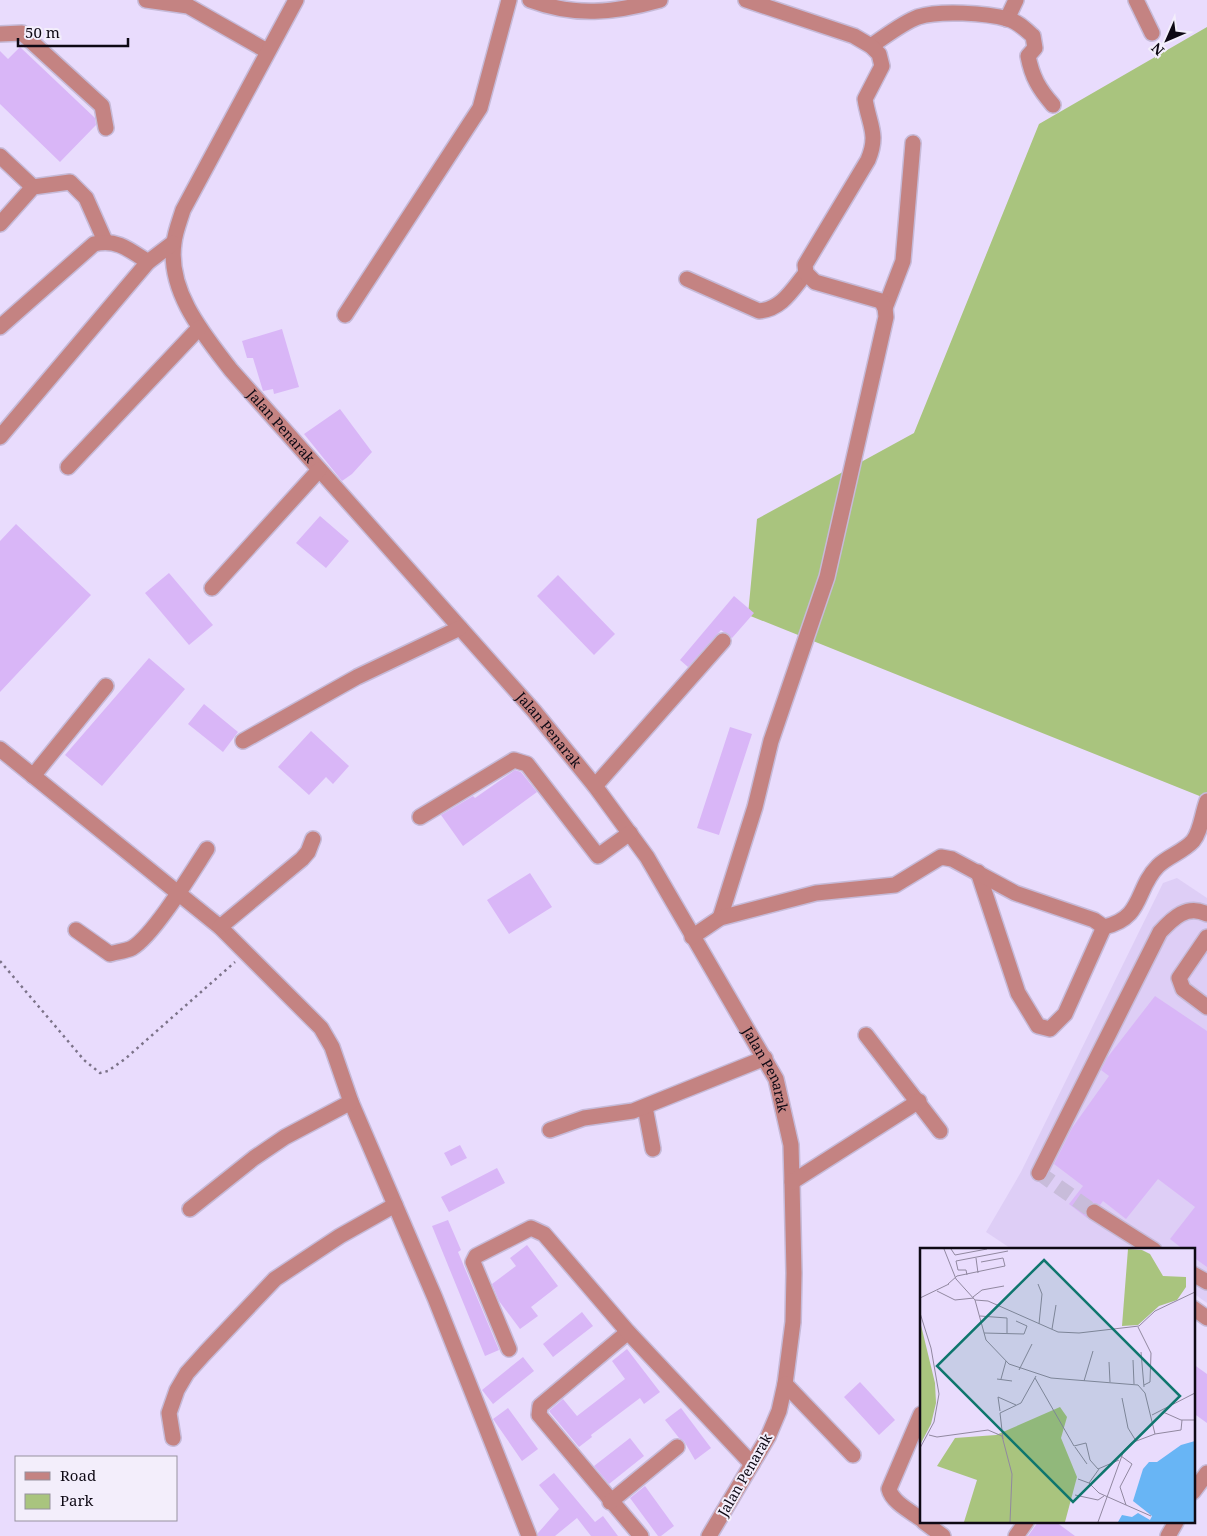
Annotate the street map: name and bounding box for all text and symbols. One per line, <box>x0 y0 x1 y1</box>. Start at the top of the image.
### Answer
scale bar <box>18 15 128 47</box>
north arrow <box>1142 15 1192 65</box>
text: 50 m <box>25 22 60 42</box>
text: N <box>1147 39 1168 60</box>
street label: Jalan Penarak <box>243 384 320 468</box>
street label: Jalan Penarak <box>512 687 587 772</box>
street label: Jalan Penarak <box>738 1022 793 1115</box>
inset map <box>920 1248 1194 1524</box>
street label: Jalan Penarak <box>713 1429 776 1521</box>
legend <box>15 1456 178 1521</box>
text: Road <box>60 1465 96 1485</box>
text: Park <box>60 1490 94 1510</box>

